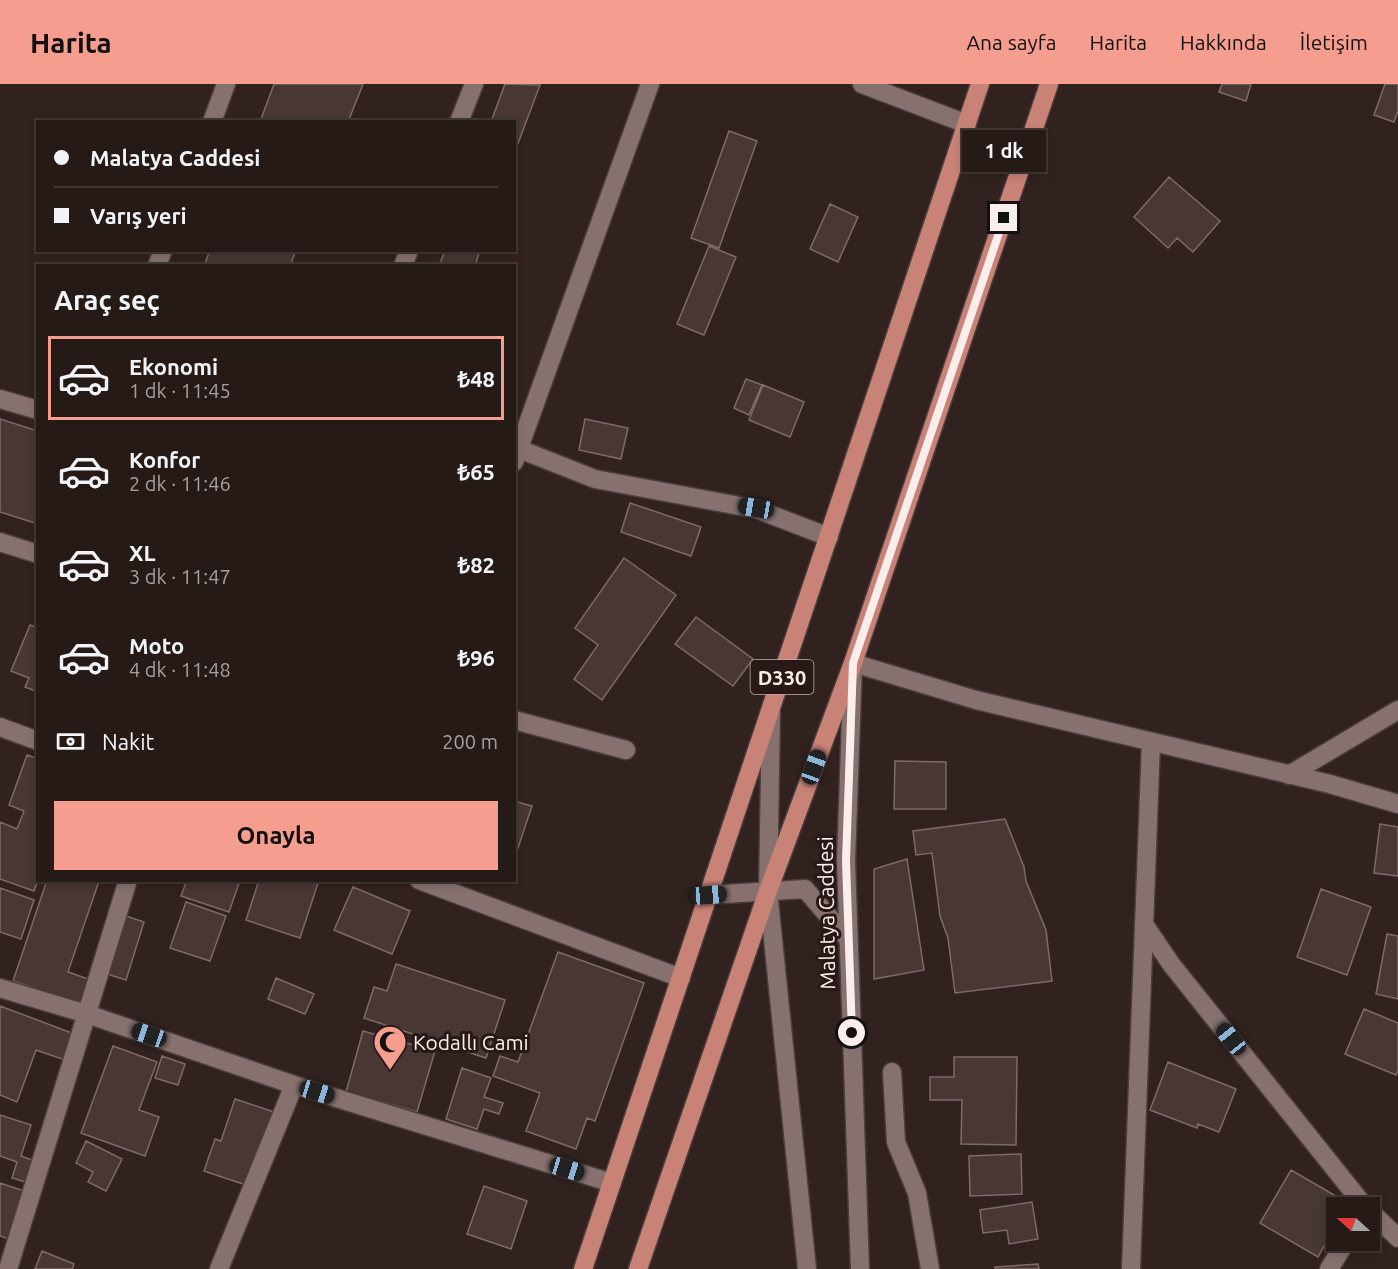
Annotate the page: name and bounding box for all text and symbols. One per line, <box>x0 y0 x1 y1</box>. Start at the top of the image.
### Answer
text: Harita <box>30 27 112 58</box>
text: Ana sayfa <box>966 30 1057 54</box>
text: Harita <box>1090 30 1147 54</box>
text: Hakkında <box>1180 30 1267 54</box>
text: İletişim <box>1300 30 1368 54</box>
callout: 1 dk <box>962 131 1046 173</box>
text: 1 dk <box>984 139 1024 162</box>
text: Malatya Caddesi <box>90 145 260 170</box>
text: Varış yeri <box>90 203 187 228</box>
route end <box>990 204 1017 231</box>
text: Araç seç <box>54 285 160 315</box>
icon: car <box>57 351 111 405</box>
text: Ekonomi <box>129 354 218 379</box>
text: ₺48 <box>458 366 495 391</box>
text: 1 dk · 11:45 <box>129 379 231 402</box>
icon: car <box>57 444 111 498</box>
text: Konfor <box>129 447 200 472</box>
text: ₺65 <box>458 459 495 484</box>
text: 2 dk · 11:46 <box>129 472 231 495</box>
car <box>737 496 775 520</box>
icon: car <box>57 537 111 591</box>
text: XL <box>129 540 156 565</box>
text: ₺82 <box>458 552 495 577</box>
text: 3 dk · 11:47 <box>129 565 231 588</box>
icon: car <box>57 630 111 684</box>
text: Moto <box>129 633 184 658</box>
text: ₺96 <box>458 645 495 670</box>
text: 4 dk · 11:48 <box>129 658 231 681</box>
road number: D330 <box>750 660 814 694</box>
icon: cash <box>54 725 87 758</box>
text: Nakit <box>102 729 154 754</box>
text: 200 m <box>442 730 498 753</box>
car <box>799 747 829 787</box>
button: Onayla <box>54 801 498 870</box>
street label: Malatya Caddesi <box>813 836 839 990</box>
car <box>690 885 728 905</box>
route start <box>838 1019 865 1046</box>
car <box>1213 1019 1249 1059</box>
car <box>129 1021 169 1049</box>
mosque icon: Kodallı Cami <box>372 1024 408 1071</box>
place label: Kodallı Cami <box>413 1030 529 1054</box>
car <box>297 1078 337 1106</box>
car <box>547 1155 587 1183</box>
north arrow <box>1326 1197 1380 1251</box>
map controls <box>1326 1197 1380 1251</box>

